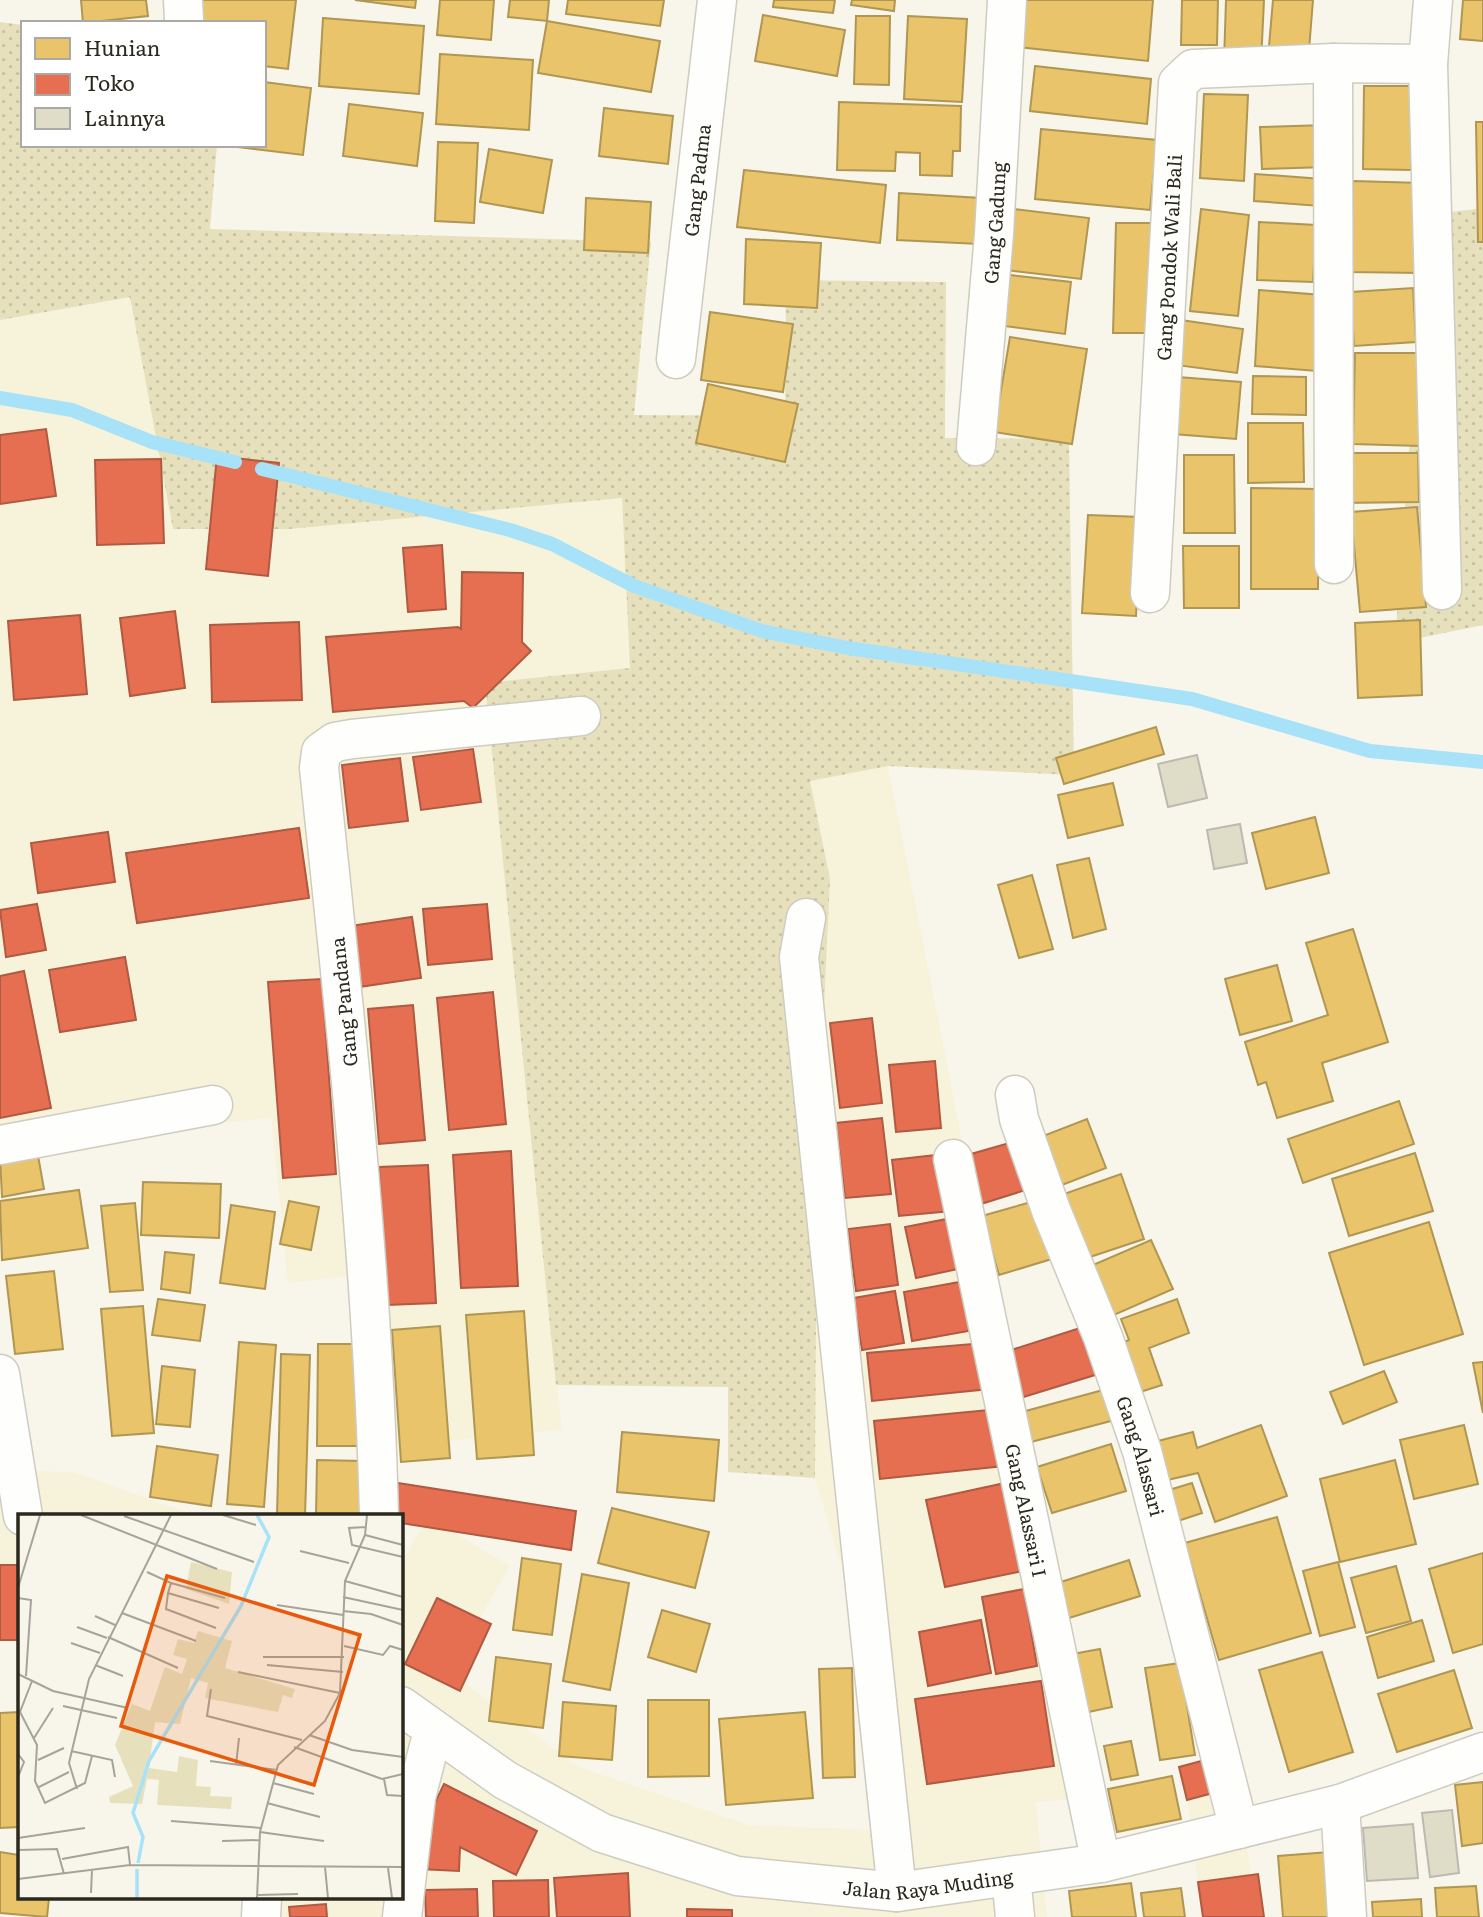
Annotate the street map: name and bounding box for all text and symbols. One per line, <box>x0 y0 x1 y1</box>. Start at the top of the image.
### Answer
legend <box>21 21 266 147</box>
text: Hunian <box>84 31 161 62</box>
text: Toko <box>84 66 135 97</box>
text: Lainnya <box>84 101 166 132</box>
street label: Gang Padma <box>676 122 717 238</box>
street label: Gang Pondok Wali Bali <box>1149 154 1188 361</box>
street label: Gang Gadung <box>976 161 1012 285</box>
street label: Gang Pandana <box>322 935 364 1068</box>
street label: Gang Alassari <box>1110 1392 1172 1519</box>
street label: Gang Alassari I <box>999 1441 1055 1580</box>
inset map <box>18 1514 402 1899</box>
street label: Jalan Raya Muding <box>841 1862 1015 1906</box>

